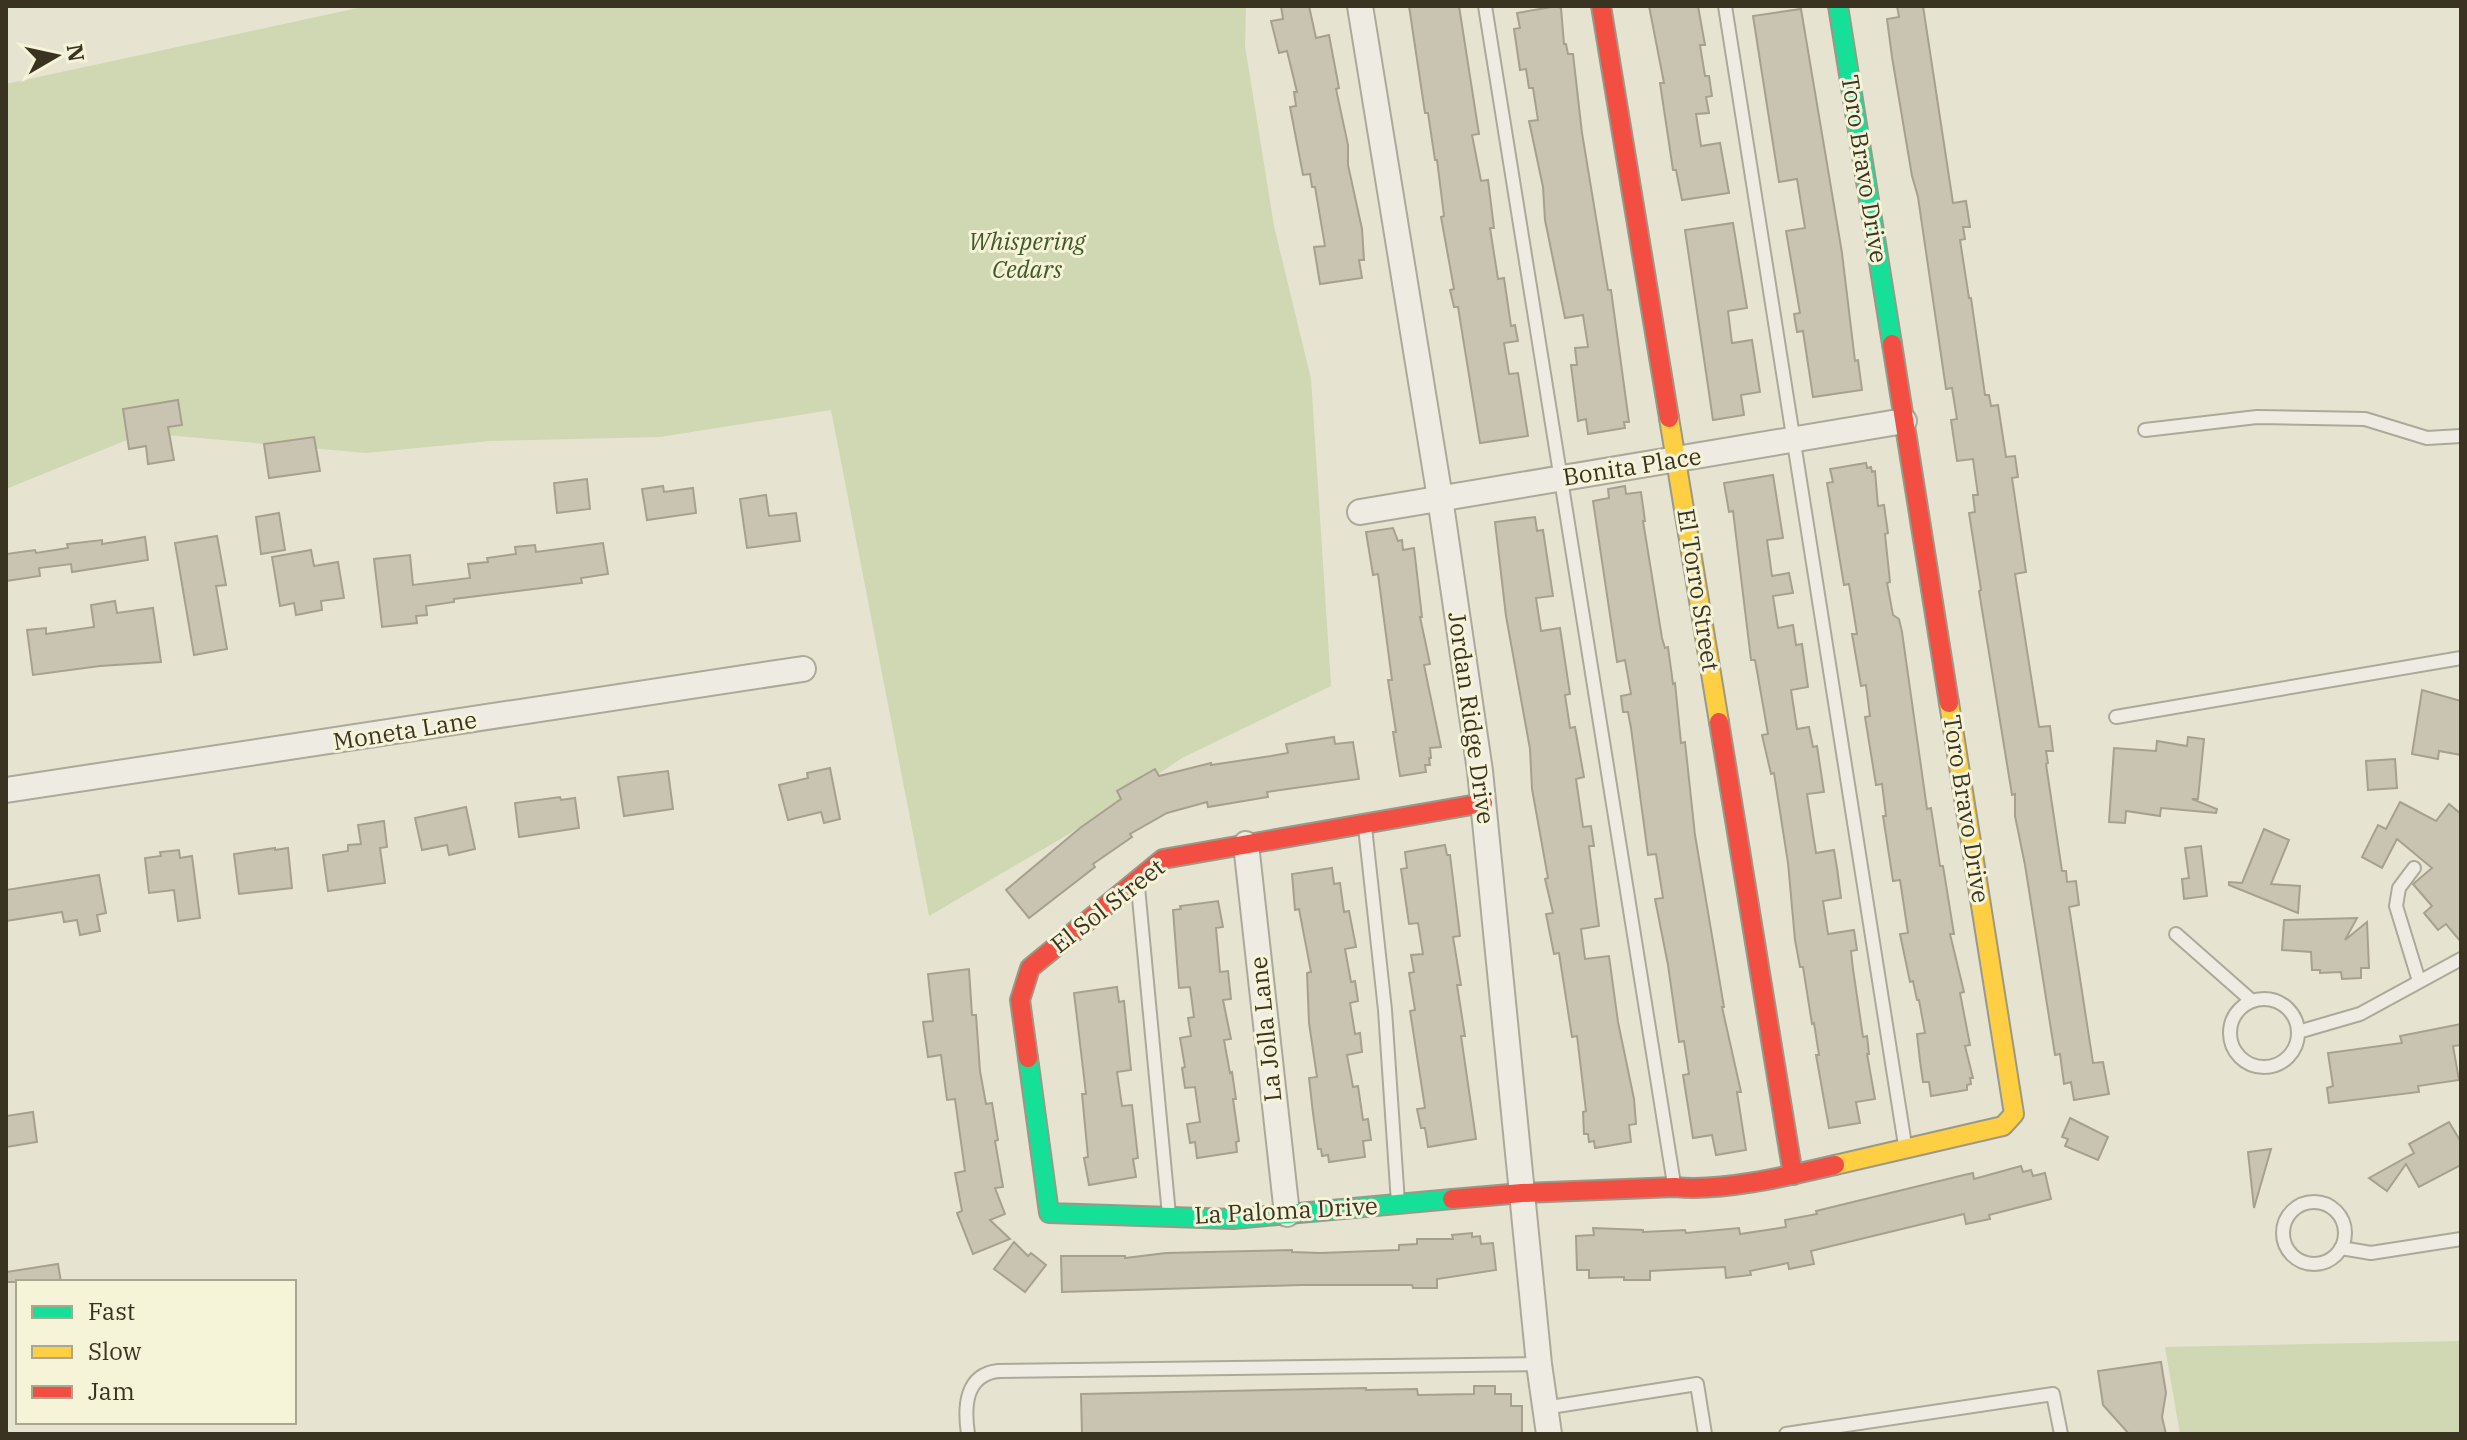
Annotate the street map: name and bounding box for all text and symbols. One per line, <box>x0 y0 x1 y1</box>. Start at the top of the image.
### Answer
north arrow <box>16 16 96 96</box>
text: N <box>61 42 92 64</box>
street label: Toro Bravo Drive <box>1834 73 1896 265</box>
park label: Whispering Cedars <box>968 225 1086 285</box>
street label: Bonita Place <box>1560 439 1703 493</box>
street label: El Torro Street <box>1670 506 1728 673</box>
street label: Jordan Ridge Drive <box>1441 610 1503 826</box>
street label: Moneta Lane <box>331 703 479 757</box>
street label: Toro Bravo Drive <box>1936 713 1998 905</box>
street label: El Sol Street <box>1044 851 1171 960</box>
street label: La Jolla Lane <box>1241 955 1289 1103</box>
street label: La Paloma Drive <box>1193 1189 1378 1231</box>
legend <box>16 1280 296 1424</box>
text: Fast <box>88 1295 135 1327</box>
text: Slow <box>88 1335 142 1367</box>
text: Jam <box>88 1375 135 1407</box>

